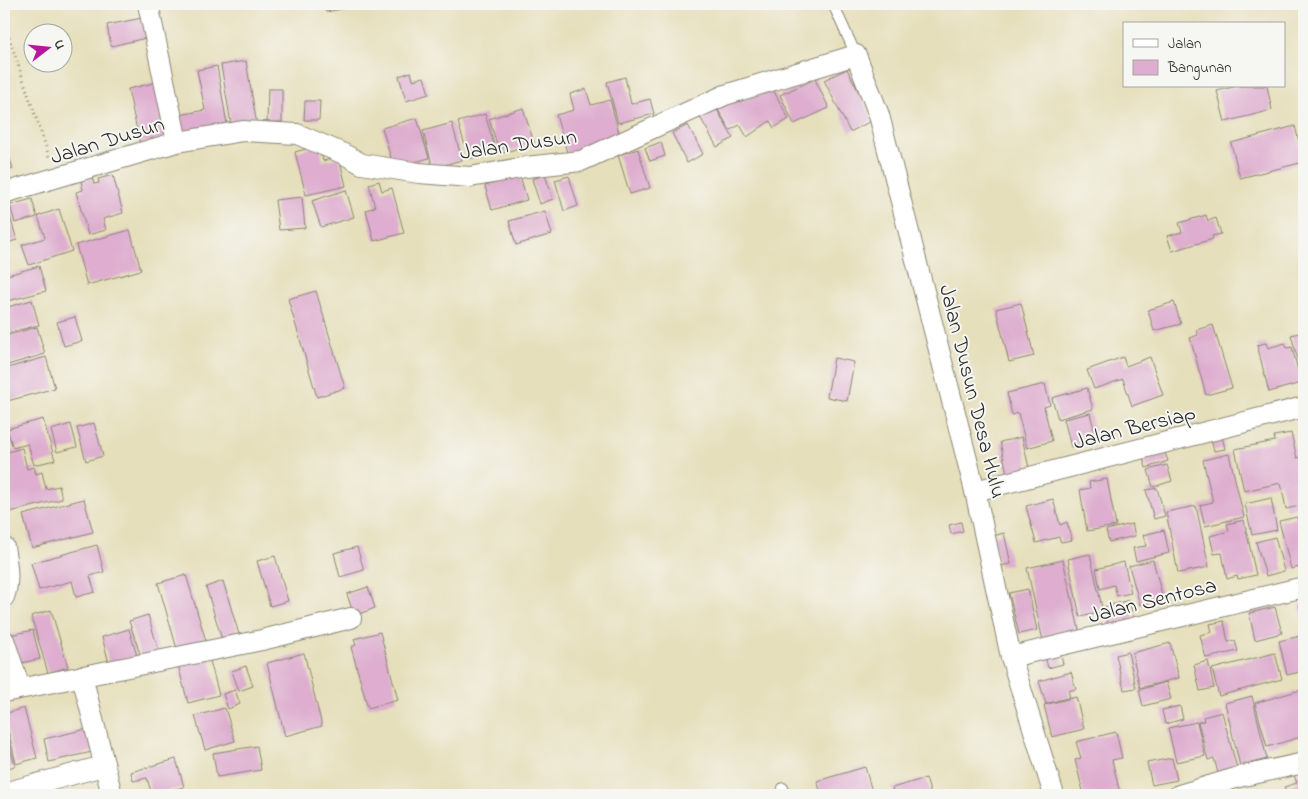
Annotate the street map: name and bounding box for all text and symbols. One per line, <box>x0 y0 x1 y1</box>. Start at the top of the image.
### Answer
north arrow <box>22 22 72 72</box>
legend <box>1123 22 1286 88</box>
text: Jalan <box>1168 33 1201 55</box>
text: U <box>48 38 70 52</box>
text: Bangunan <box>1167 57 1232 80</box>
street label: Jalan Dusun <box>47 109 169 174</box>
street label: Jalan Dusun <box>458 122 579 170</box>
street label: Jalan Dusun Desa Hulu <box>929 281 1013 502</box>
street label: Jalan Bersiap <box>1070 398 1199 460</box>
street label: Jalan Sentosa <box>1085 571 1220 633</box>

